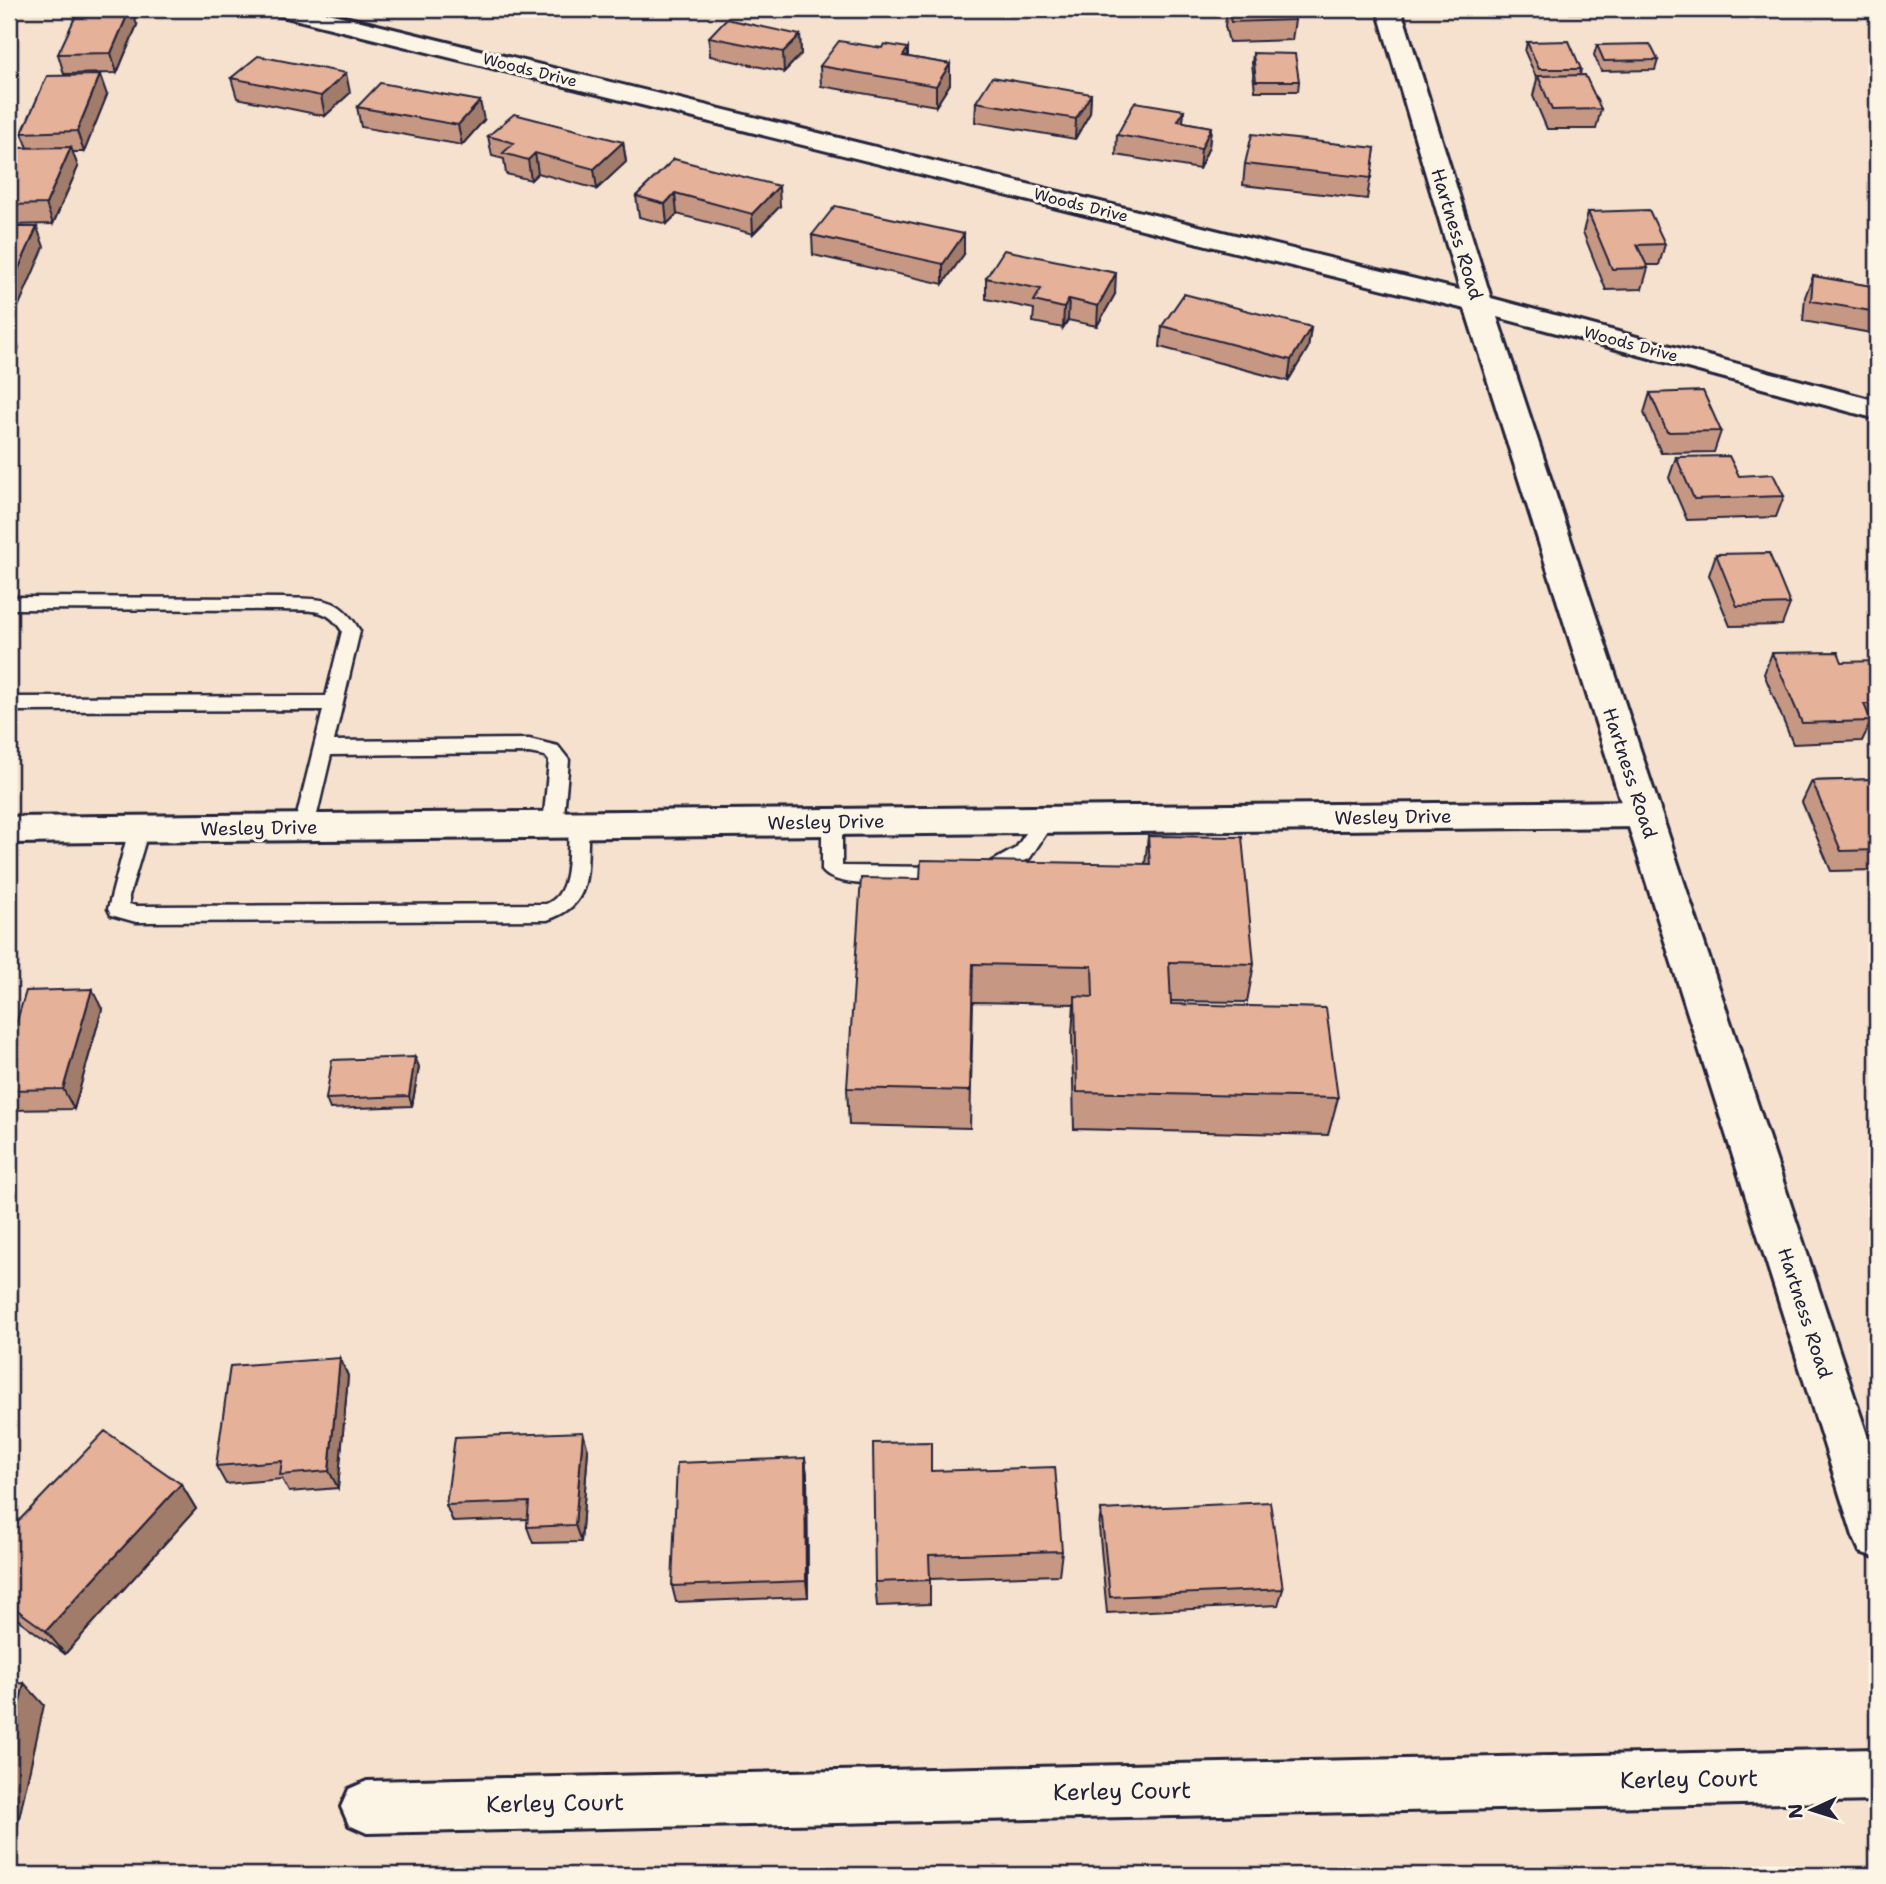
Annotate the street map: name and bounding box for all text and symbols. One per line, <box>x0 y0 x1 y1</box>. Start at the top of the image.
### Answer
street label: Woods Drive <box>480 48 580 92</box>
street label: Hartness Road <box>1425 165 1489 303</box>
street label: Woods Drive <box>1031 183 1131 227</box>
street label: Woods Drive <box>1582 321 1680 367</box>
street label: Hartness Road <box>1597 704 1663 842</box>
street label: Wesley Drive <box>1334 803 1452 831</box>
street label: Wesley Drive <box>767 808 885 836</box>
street label: Wesley Drive <box>200 814 318 842</box>
street label: Hartness Road <box>1772 1244 1838 1382</box>
street label: Kerley Court <box>1620 1763 1758 1795</box>
street label: Kerley Court <box>1053 1775 1191 1807</box>
north arrow <box>1778 1776 1848 1846</box>
street label: Kerley Court <box>486 1787 624 1819</box>
text: N <box>1783 1803 1809 1820</box>

